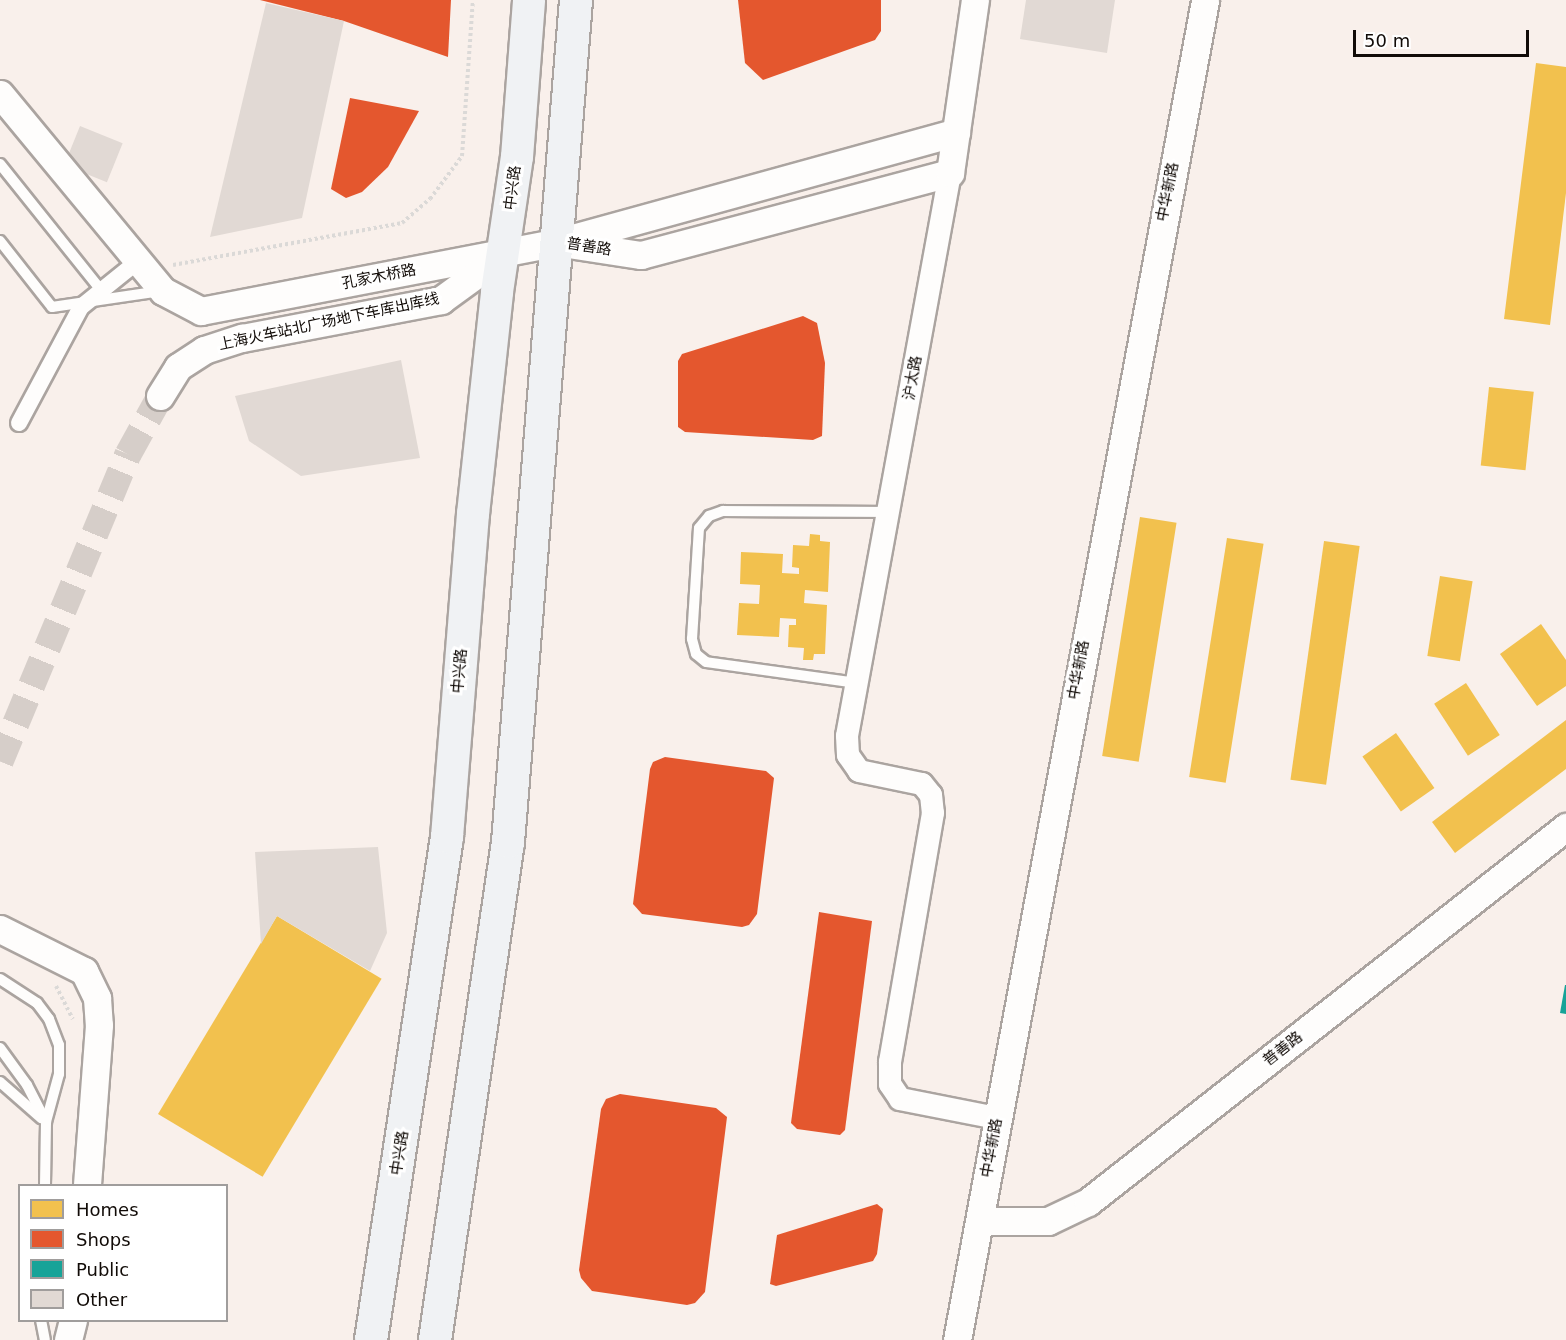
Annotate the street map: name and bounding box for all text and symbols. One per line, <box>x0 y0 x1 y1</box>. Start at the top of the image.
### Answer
scale bar <box>1356 18 1532 56</box>
text: 50 m <box>1364 30 1410 51</box>
street label: 中华新路 <box>1153 161 1183 223</box>
street label: 中兴路 <box>501 165 525 211</box>
street label: 普善路 <box>565 235 613 259</box>
street label: 孔家木桥路 <box>340 261 418 293</box>
street label: 上海火车站北广场地下车库出库线 <box>217 290 441 354</box>
street label: 沪太路 <box>900 354 926 402</box>
street label: 中华新路 <box>1065 639 1093 701</box>
street label: 中兴路 <box>449 648 471 694</box>
street label: 普善路 <box>1260 1028 1306 1070</box>
street label: 中华新路 <box>978 1117 1006 1179</box>
street label: 中兴路 <box>388 1129 412 1177</box>
legend <box>18 1184 228 1322</box>
text: Homes <box>76 1199 139 1220</box>
text: Shops <box>76 1229 131 1250</box>
text: Public <box>76 1259 129 1280</box>
text: Other <box>76 1289 127 1310</box>

